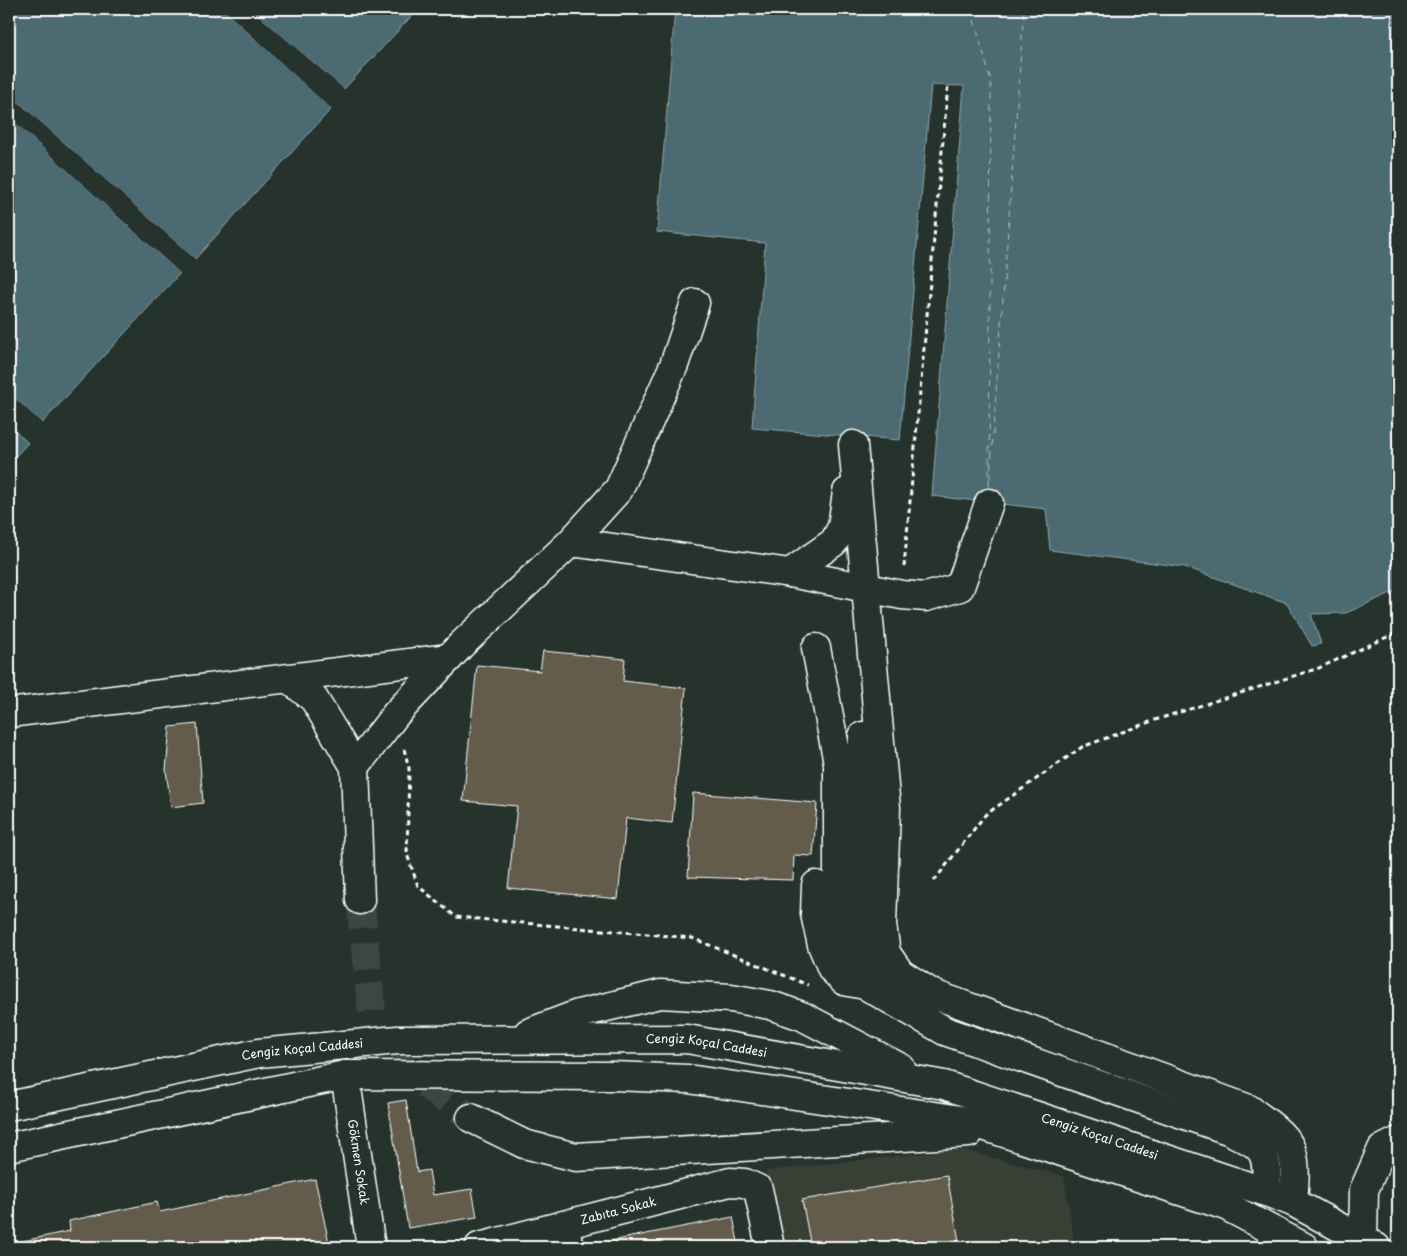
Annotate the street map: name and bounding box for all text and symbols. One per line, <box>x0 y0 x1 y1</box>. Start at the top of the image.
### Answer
street label: Cengiz Koçal Caddesi <box>646 1029 768 1061</box>
street label: Cengiz Koçal Caddesi <box>240 1033 364 1064</box>
street label: Cengiz Koçal Caddesi <box>1039 1108 1161 1164</box>
street label: Gökmen Sokak <box>344 1118 375 1206</box>
street label: Zabıta Sokak <box>578 1191 658 1228</box>

